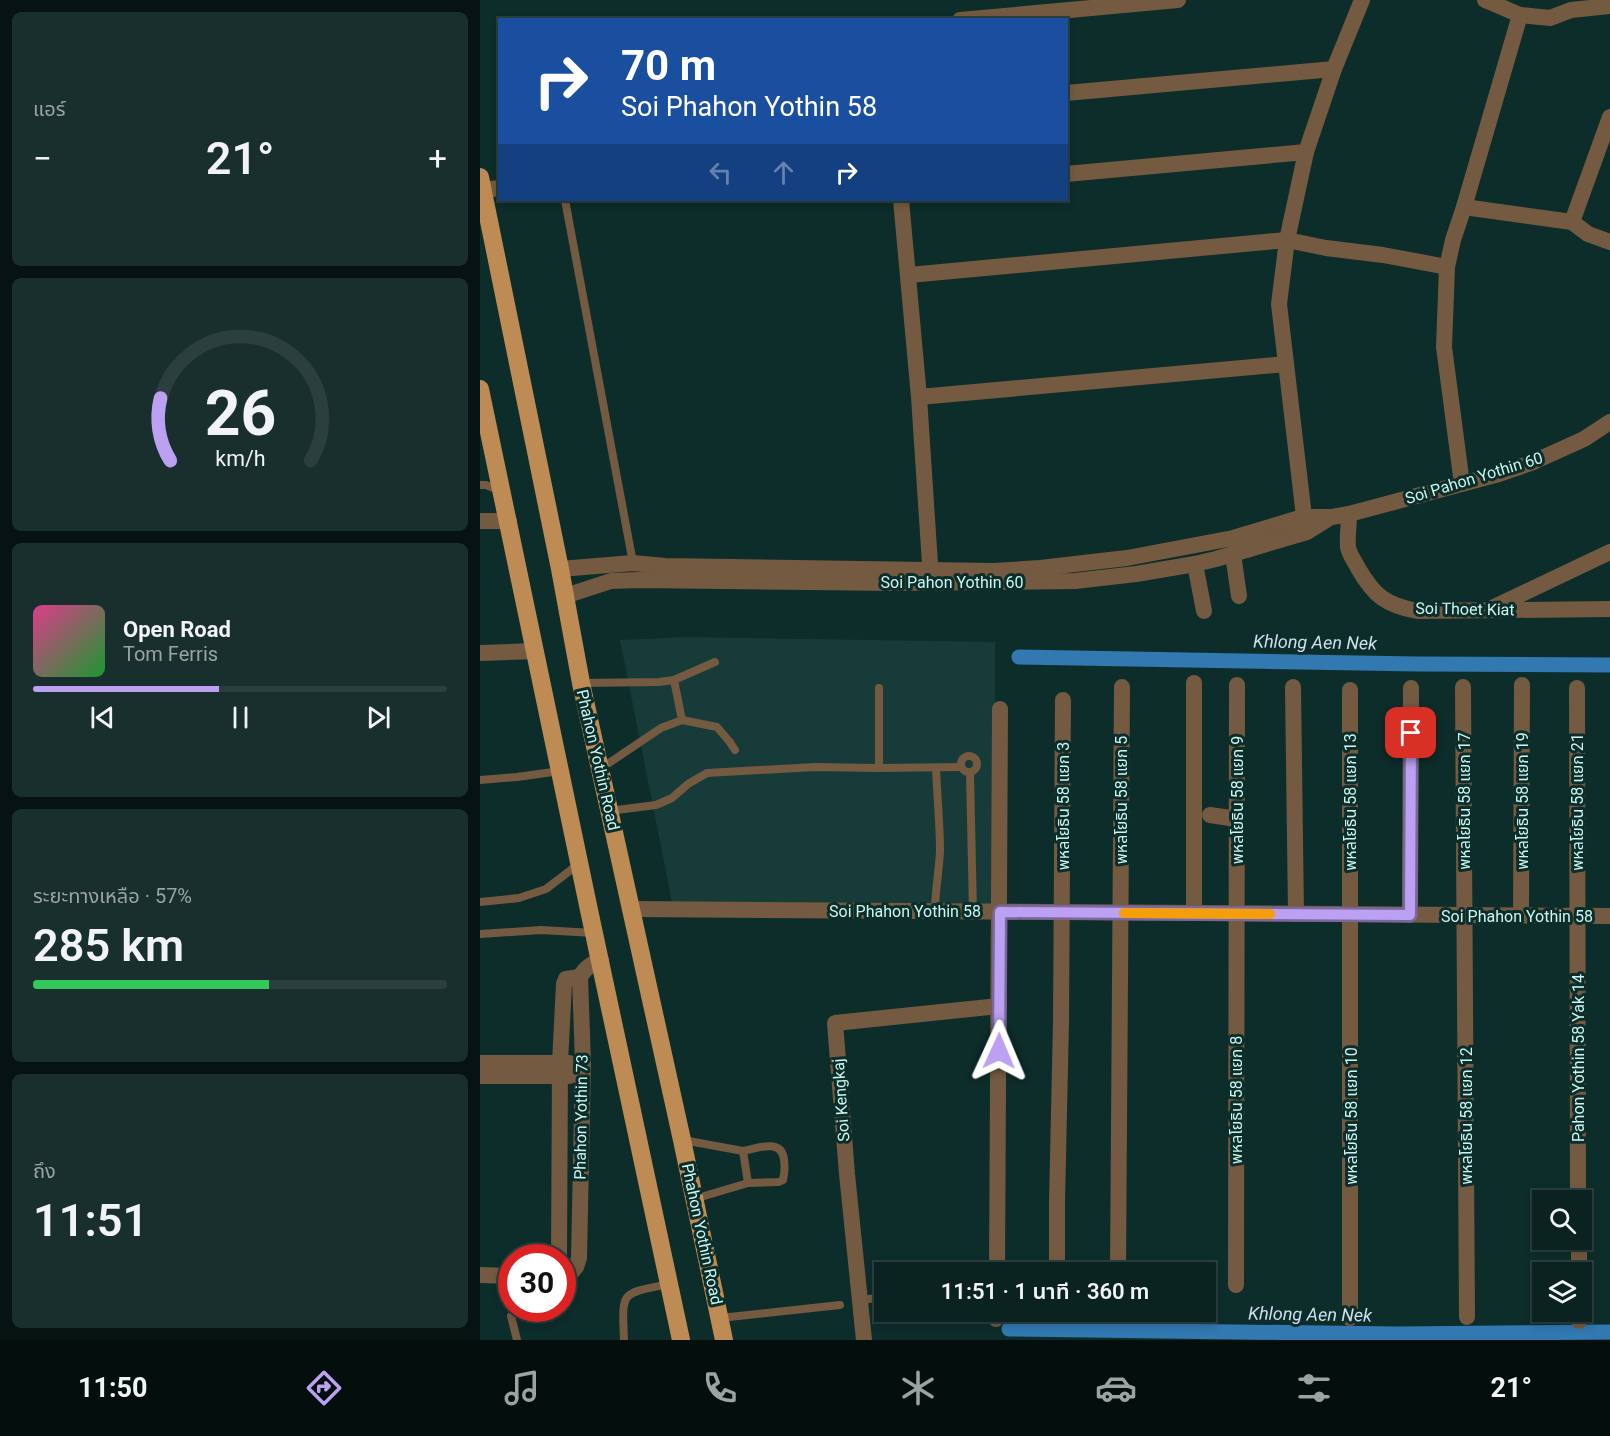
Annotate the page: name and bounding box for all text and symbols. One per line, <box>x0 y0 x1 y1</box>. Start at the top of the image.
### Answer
text: 70 m <box>621 41 716 90</box>
icon: right <box>522 42 600 120</box>
text: Soi Phahon Yothin 58 <box>621 91 877 123</box>
text: แอร์ <box>33 97 65 121</box>
text: 21° <box>206 132 274 185</box>
text: − <box>33 139 52 178</box>
text: + <box>428 139 447 178</box>
icon: left <box>704 156 737 189</box>
icon: ahead <box>767 156 800 189</box>
icon: right <box>830 156 863 189</box>
text: 26 <box>204 378 276 451</box>
text: km/h <box>215 447 265 472</box>
street label: Soi Pahon Yothin 60 <box>1403 448 1545 508</box>
street label: Soi Pahon Yothin 60 <box>881 573 1023 592</box>
street label: Soi Thoet Kiat <box>1415 599 1515 619</box>
text: Open Road <box>123 617 231 642</box>
water label: Khlong Aen Nek <box>1253 630 1378 654</box>
text: Tom Ferris <box>123 642 218 666</box>
street label: Phahon Yothin Road <box>573 688 623 832</box>
icon: previous <box>86 701 119 734</box>
icon: pause <box>224 701 257 734</box>
icon: next <box>362 701 395 734</box>
pin <box>1385 707 1436 758</box>
icon: arrive <box>1394 716 1427 749</box>
street label: พหลโยธิน 58 แยก 17 <box>1455 732 1474 870</box>
street label: พหลโยธิน 58 แยก 19 <box>1513 732 1532 870</box>
street label: พหลโยธิน 58 แยก 13 <box>1341 733 1360 871</box>
street label: พหลโยธิน 58 แยก 21 <box>1568 733 1587 871</box>
street label: พหลโยธิน 58 แยก 5 <box>1112 736 1131 864</box>
street label: พหลโยธิน 58 แยก 9 <box>1228 736 1247 864</box>
street label: พหลโยธิน 58 แยก 3 <box>1054 742 1073 870</box>
text: ระยะทางเหลือ · 57% <box>33 884 192 908</box>
street label: Soi Phahon Yothin 58 <box>829 902 981 921</box>
street label: Soi Phahon Yothin 58 <box>1441 907 1593 926</box>
text: 285 km <box>33 919 184 972</box>
street label: Pahon Yothin 58 Yak 14 <box>1569 974 1588 1142</box>
position arrow <box>967 1019 1031 1083</box>
street label: พหลโยธิน 58 แยก 8 <box>1227 1036 1246 1164</box>
street label: พหลโยธิน 58 แยก 10 <box>1342 1047 1361 1185</box>
street label: พหลโยธิน 58 แยก 12 <box>1457 1047 1476 1185</box>
street label: Phahon Yothin 73 <box>570 1054 592 1180</box>
street label: Soi Kengkaj <box>829 1058 853 1142</box>
text: ถึง <box>33 1159 56 1183</box>
street label: Phahon Yothin Road <box>678 1162 726 1306</box>
map controls <box>1532 1190 1592 1322</box>
button: search <box>1532 1190 1592 1250</box>
text: 11:51 <box>33 1194 148 1247</box>
speed limit sign: 30 <box>498 1244 576 1322</box>
button: layers <box>1532 1262 1592 1322</box>
text: 11:51 · 1 นาที · 360 m <box>941 1279 1149 1304</box>
water label: Khlong Aen Nek <box>1248 1302 1373 1326</box>
icon: directions <box>303 1367 345 1409</box>
icon: music <box>501 1367 543 1409</box>
icon: phone <box>699 1367 741 1409</box>
icon: climate <box>897 1367 939 1409</box>
icon: car <box>1095 1367 1137 1409</box>
icon: filters <box>1293 1367 1335 1409</box>
text: 11:50 <box>78 1372 148 1404</box>
text: 21° <box>1491 1372 1532 1404</box>

